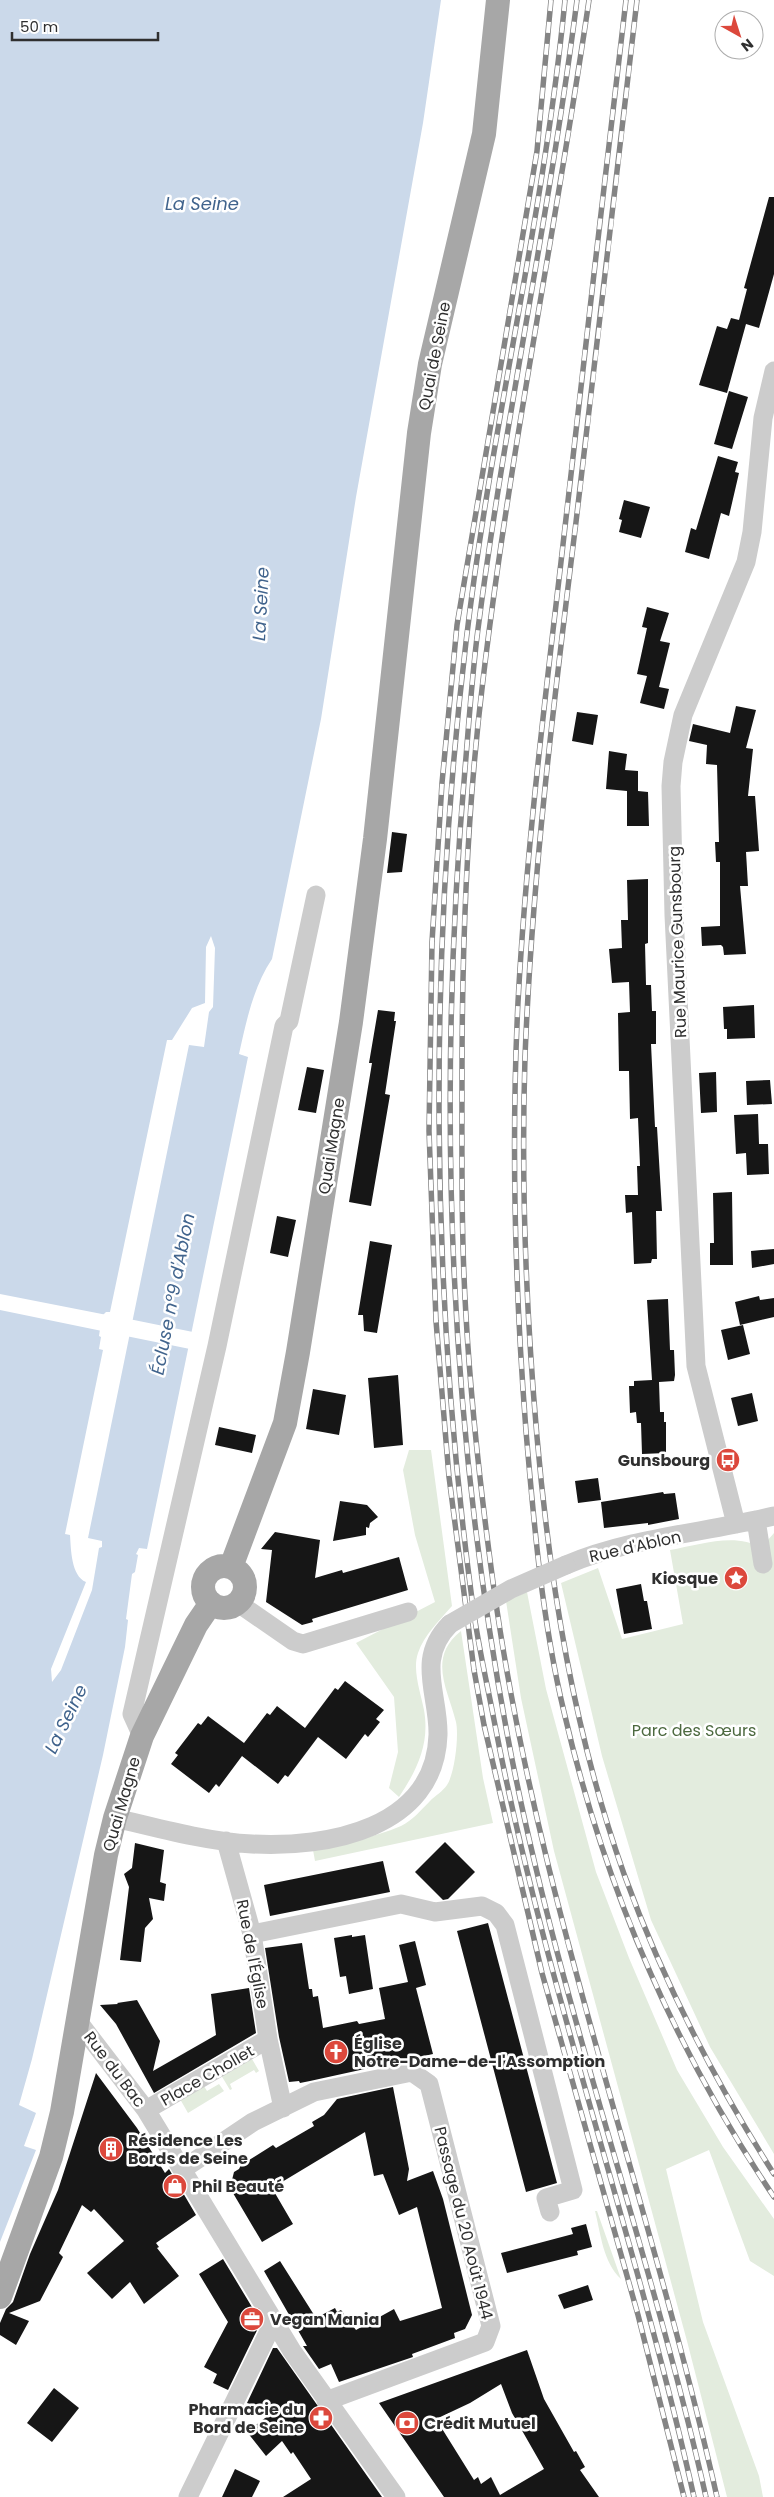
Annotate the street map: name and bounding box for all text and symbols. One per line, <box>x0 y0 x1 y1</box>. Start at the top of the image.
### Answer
scale bar <box>12 10 159 42</box>
north arrow <box>714 10 764 60</box>
text: 50 m <box>20 16 58 37</box>
text: N <box>737 34 758 56</box>
water label: La Seine <box>165 191 239 216</box>
street label: Quai de Seine <box>413 300 456 412</box>
water label: La Seine <box>246 566 275 642</box>
street label: Rue Maurice Gunsbourg <box>663 846 692 1038</box>
street label: Quai Magne <box>313 1096 350 1196</box>
water label: Écluse n°9 d'Ablon <box>145 1211 200 1377</box>
bus stop icon: Gunsbourg <box>715 1447 741 1473</box>
place label: Gunsbourg <box>618 1449 710 1472</box>
street label: Rue d'Ablon <box>587 1525 683 1568</box>
place icon: Kiosque <box>723 1565 749 1591</box>
place label: Kiosque <box>652 1567 718 1590</box>
water label: La Seine <box>38 1680 93 1758</box>
park label: Parc des Sœurs <box>632 1719 756 1742</box>
street label: Quai Magne <box>97 1754 146 1854</box>
street label: Rue de l'Église <box>231 1898 274 2011</box>
street label: Rue du Bac <box>78 2027 151 2112</box>
place label: Église Notre-Dame-de-l'Assomption <box>354 2032 605 2073</box>
street label: Place Chollet <box>156 2039 258 2111</box>
church icon: Église Notre-Dame-de-l'Assomption <box>323 2039 349 2065</box>
street label: Passage du 20 Août 1944 <box>428 2124 499 2322</box>
place label: Résidence Les Bords de Seine <box>128 2129 248 2170</box>
building icon: Résidence Les Bords de Seine <box>98 2136 124 2162</box>
shop icon: Phil Beauté <box>162 2173 188 2199</box>
place label: Phil Beauté <box>192 2175 284 2198</box>
office icon: Vegan Mania <box>239 2306 265 2332</box>
place label: Vegan Mania <box>270 2308 379 2331</box>
place label: Pharmacie du Bord de Seine <box>188 2398 304 2439</box>
pharmacy icon: Pharmacie du Bord de Seine <box>308 2405 334 2431</box>
bank icon: Crédit Mutuel <box>394 2410 420 2436</box>
place label: Crédit Mutuel <box>424 2412 536 2435</box>

